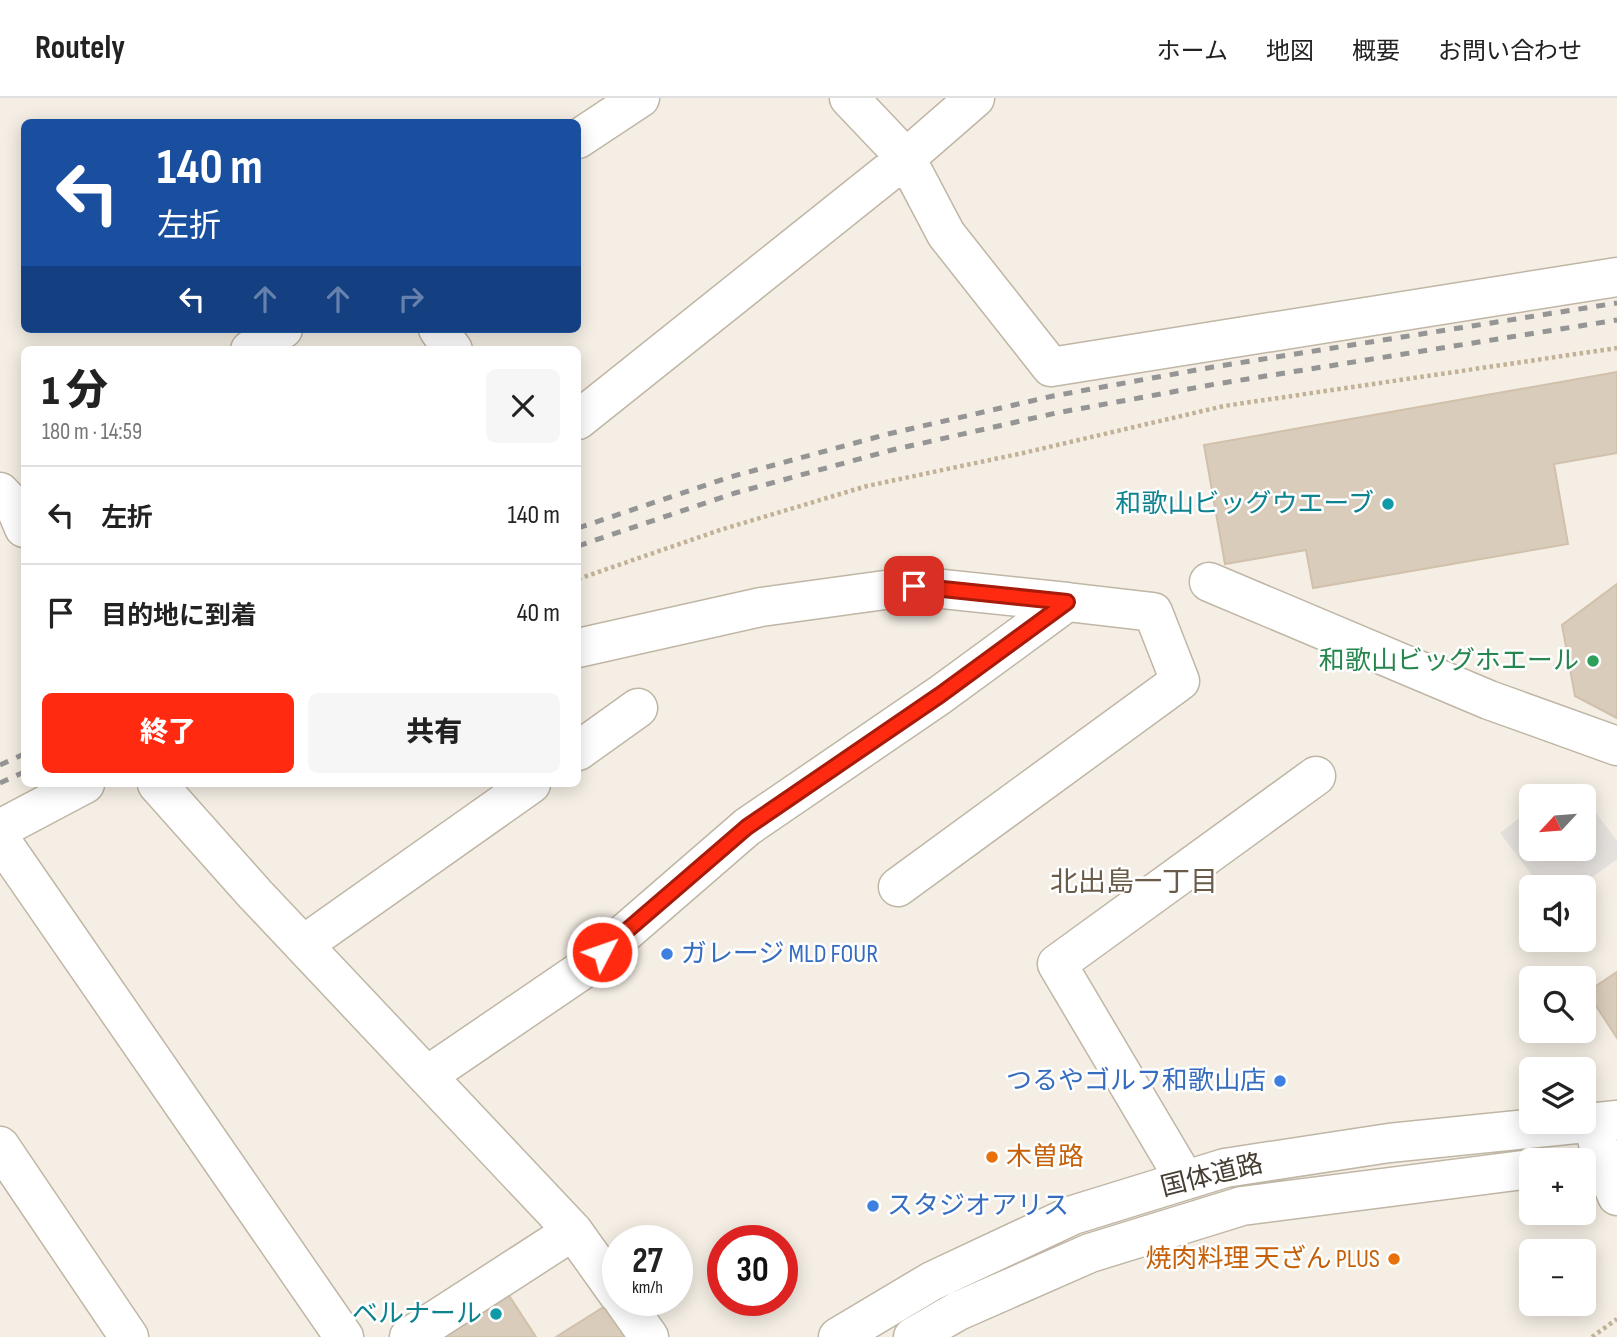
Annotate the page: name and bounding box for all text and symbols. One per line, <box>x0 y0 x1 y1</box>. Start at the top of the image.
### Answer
text: Routely <box>35 28 125 68</box>
text: ホーム <box>1157 37 1228 66</box>
text: 地図 <box>1266 37 1314 66</box>
text: 概要 <box>1352 37 1400 66</box>
text: お問い合わせ <box>1438 37 1582 66</box>
text: 140 m <box>157 139 263 198</box>
icon: left <box>42 147 133 238</box>
text: 左折 <box>157 207 221 246</box>
icon: left <box>173 280 211 318</box>
icon: ahead <box>246 280 284 318</box>
icon: ahead <box>319 280 357 318</box>
icon: right <box>392 280 430 318</box>
text: 1 分 <box>42 366 108 417</box>
button: close <box>486 369 560 443</box>
text: 180 m · 14:59 <box>42 418 142 446</box>
place label: 和歌山ビッグウエーブ <box>1116 489 1374 520</box>
icon: left <box>42 496 80 534</box>
marker: 和歌山ビッグウエーブ <box>1380 496 1396 512</box>
text: 140 m <box>508 500 560 531</box>
text: 左折 <box>101 503 153 534</box>
pin <box>884 556 944 616</box>
icon: arrive <box>895 567 933 605</box>
icon: arrive <box>42 594 80 632</box>
text: 40 m <box>517 598 560 629</box>
text: 目的地に到着 <box>101 601 257 632</box>
place label: 和歌山ビッグホエール <box>1319 646 1579 677</box>
marker: 和歌山ビッグホエール <box>1585 653 1601 669</box>
button: 終了 <box>42 693 294 773</box>
button: 共有 <box>308 693 560 773</box>
north arrow <box>1519 784 1596 861</box>
map controls <box>1519 784 1596 1316</box>
district label: 北出島一丁目 <box>1050 866 1218 899</box>
button: sound <box>1519 875 1596 952</box>
position arrow <box>565 915 639 989</box>
place label: ガレージ MLD FOUR <box>681 939 878 970</box>
marker: ガレージ MLD FOUR <box>659 946 675 962</box>
button: search <box>1519 966 1596 1043</box>
button: layers <box>1519 1057 1596 1134</box>
place label: つるやゴルフ和歌山店 <box>1006 1066 1266 1097</box>
marker: つるやゴルフ和歌山店 <box>1272 1073 1288 1089</box>
place label: 木曽路 <box>1006 1142 1084 1173</box>
street label: 国体道路 <box>1158 1148 1266 1204</box>
button: + <box>1519 1148 1596 1225</box>
marker: 木曽路 <box>984 1149 1000 1165</box>
place label: スタジオアリス <box>887 1191 1069 1222</box>
marker: スタジオアリス <box>865 1198 881 1214</box>
speed limit sign: 30 <box>707 1225 798 1316</box>
button: − <box>1519 1239 1596 1316</box>
text: 27 <box>632 1240 663 1283</box>
place label: 焼肉料理 天ざん PLUS <box>1146 1244 1380 1275</box>
marker: 焼肉料理 天ざん PLUS <box>1386 1251 1402 1267</box>
text: km/h <box>632 1277 663 1298</box>
place label: ベルナール <box>352 1299 482 1330</box>
marker: ベルナール <box>488 1306 504 1322</box>

